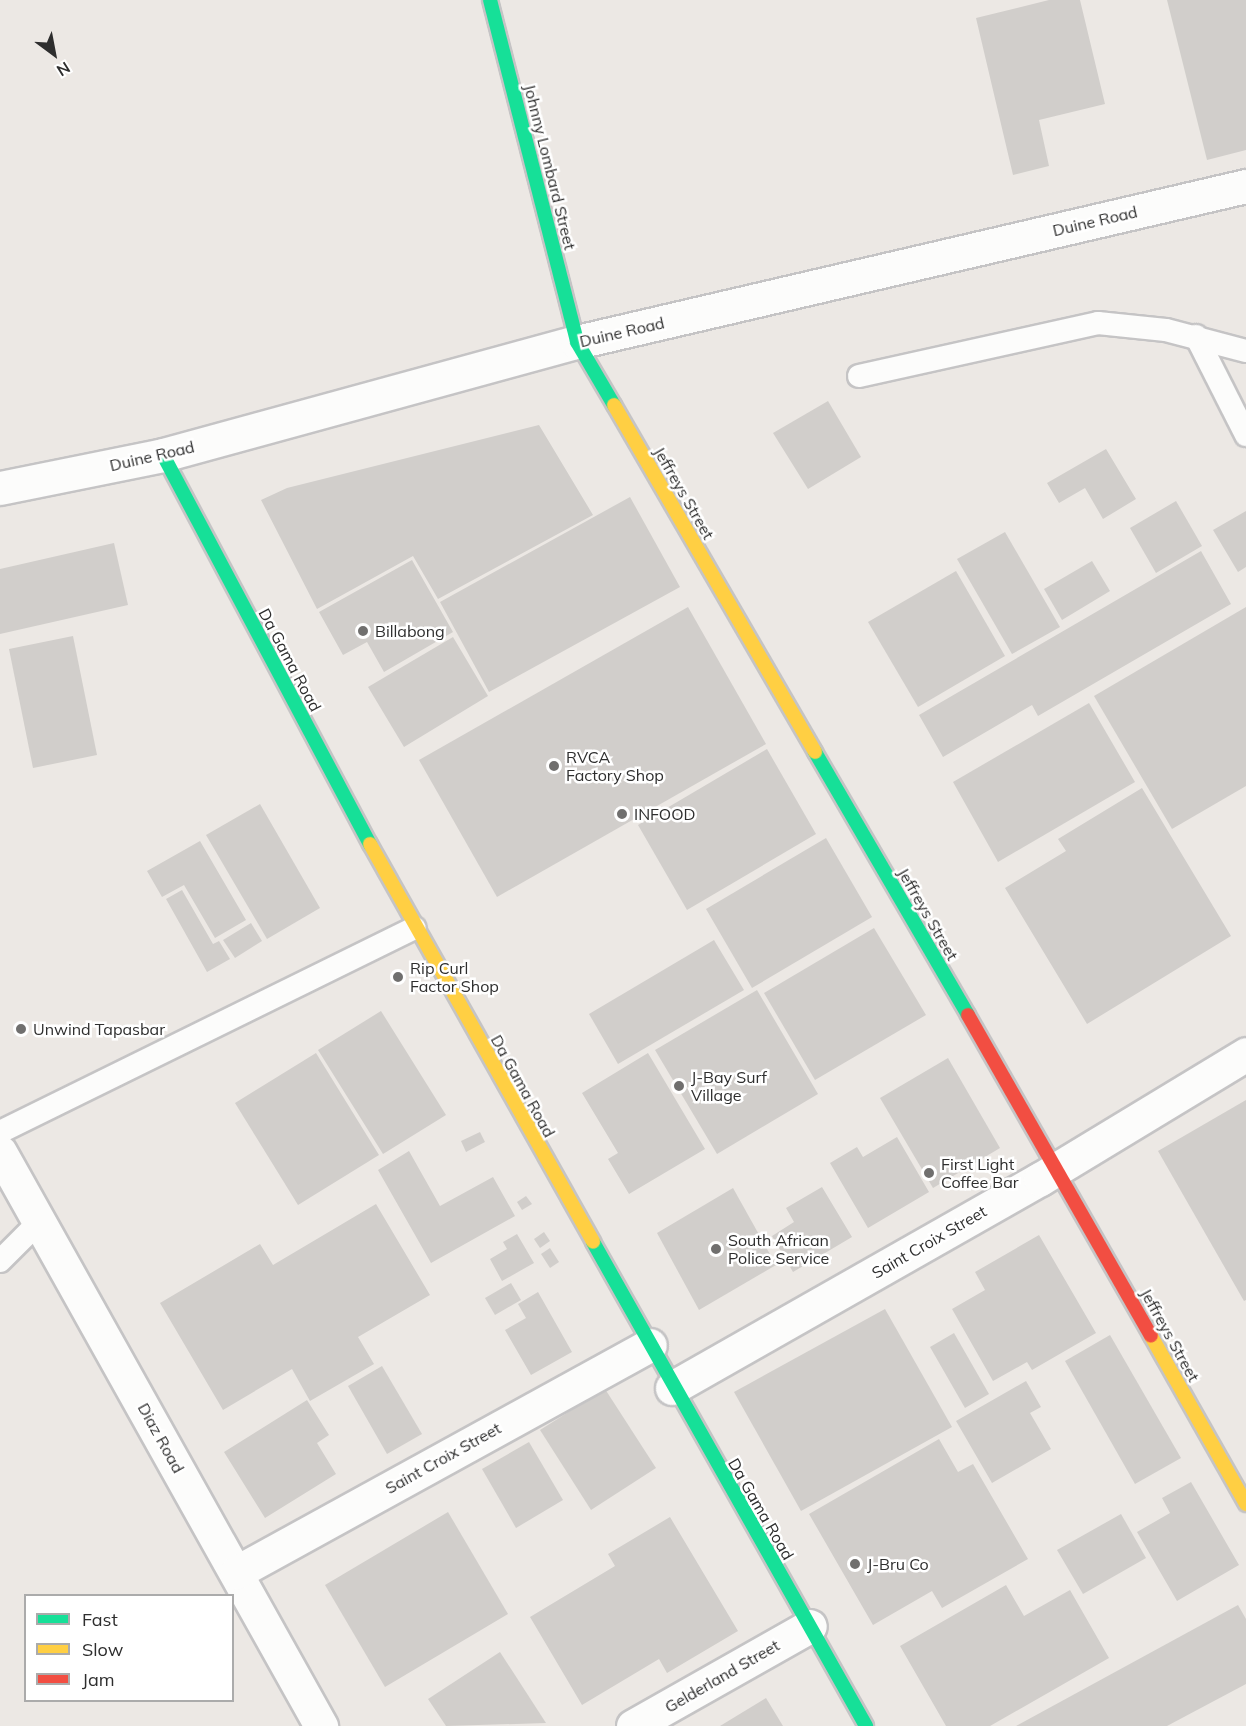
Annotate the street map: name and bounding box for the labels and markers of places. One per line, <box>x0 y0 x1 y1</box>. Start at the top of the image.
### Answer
place label: Billabong <box>375 621 445 641</box>
marker: Billabong <box>356 624 370 638</box>
place label: RVCA Factory Shop <box>566 747 664 785</box>
marker: RVCA Factory Shop <box>547 759 561 773</box>
place label: INFOOD <box>634 804 695 824</box>
marker: INFOOD <box>615 807 629 821</box>
place label: Rip Curl Factor Shop <box>410 958 499 996</box>
marker: Rip Curl Factor Shop <box>391 970 405 984</box>
place label: Unwind Tapasbar <box>33 1019 165 1039</box>
marker: Unwind Tapasbar <box>14 1022 28 1036</box>
place label: J-Bay Surf Village <box>691 1067 767 1105</box>
marker: J-Bay Surf Village <box>672 1079 686 1093</box>
place label: First Light Coffee Bar <box>941 1154 1019 1192</box>
marker: First Light Coffee Bar <box>922 1166 936 1180</box>
place label: South African Police Service <box>728 1230 829 1268</box>
marker: South African Police Service <box>709 1242 723 1256</box>
place label: J-Bru Co <box>867 1554 929 1574</box>
marker: J-Bru Co <box>848 1557 862 1571</box>

